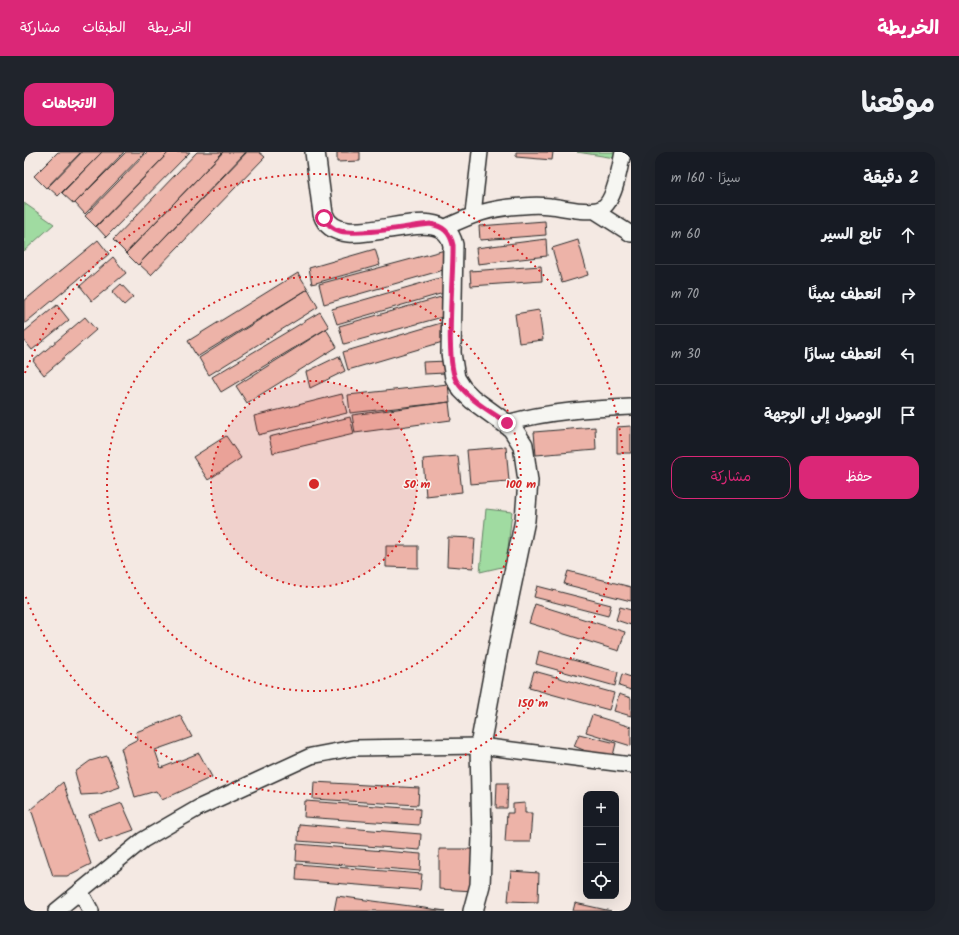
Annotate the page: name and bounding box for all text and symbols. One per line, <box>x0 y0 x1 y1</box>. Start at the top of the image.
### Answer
text: الخريطة <box>877 14 939 44</box>
text: مشاركة <box>20 17 60 39</box>
text: الطبقات <box>82 17 126 39</box>
text: الخريطة <box>148 17 191 39</box>
text: موقعنا <box>861 82 935 127</box>
button: الاتجاهات <box>24 83 114 126</box>
text: 2 دقيقة <box>863 165 919 192</box>
text: سيرًا · 160 m <box>671 168 741 189</box>
route start <box>315 209 333 227</box>
text: تابع السير <box>822 223 881 247</box>
text: 60 m <box>671 224 700 245</box>
icon: ahead <box>897 224 919 246</box>
text: انعطف يمينًا <box>808 283 881 307</box>
text: 70 m <box>671 284 699 305</box>
icon: right <box>897 284 919 306</box>
text: انعطف يسارًا <box>804 343 881 367</box>
text: 30 m <box>671 344 701 365</box>
icon: left <box>897 344 919 366</box>
text: الوصول إلى الوجهة <box>764 403 881 427</box>
icon: arrive <box>897 404 919 426</box>
route end <box>498 414 516 432</box>
button: مشاركة <box>671 456 791 499</box>
button: حفظ <box>799 456 919 499</box>
text: 50 m <box>403 475 431 494</box>
text: 100 m <box>506 475 536 494</box>
centre of rings <box>307 477 321 491</box>
text: 150 m <box>518 694 548 713</box>
map controls <box>583 791 619 899</box>
button: + <box>583 791 619 827</box>
button: − <box>583 827 619 863</box>
button: locate <box>583 863 619 899</box>

